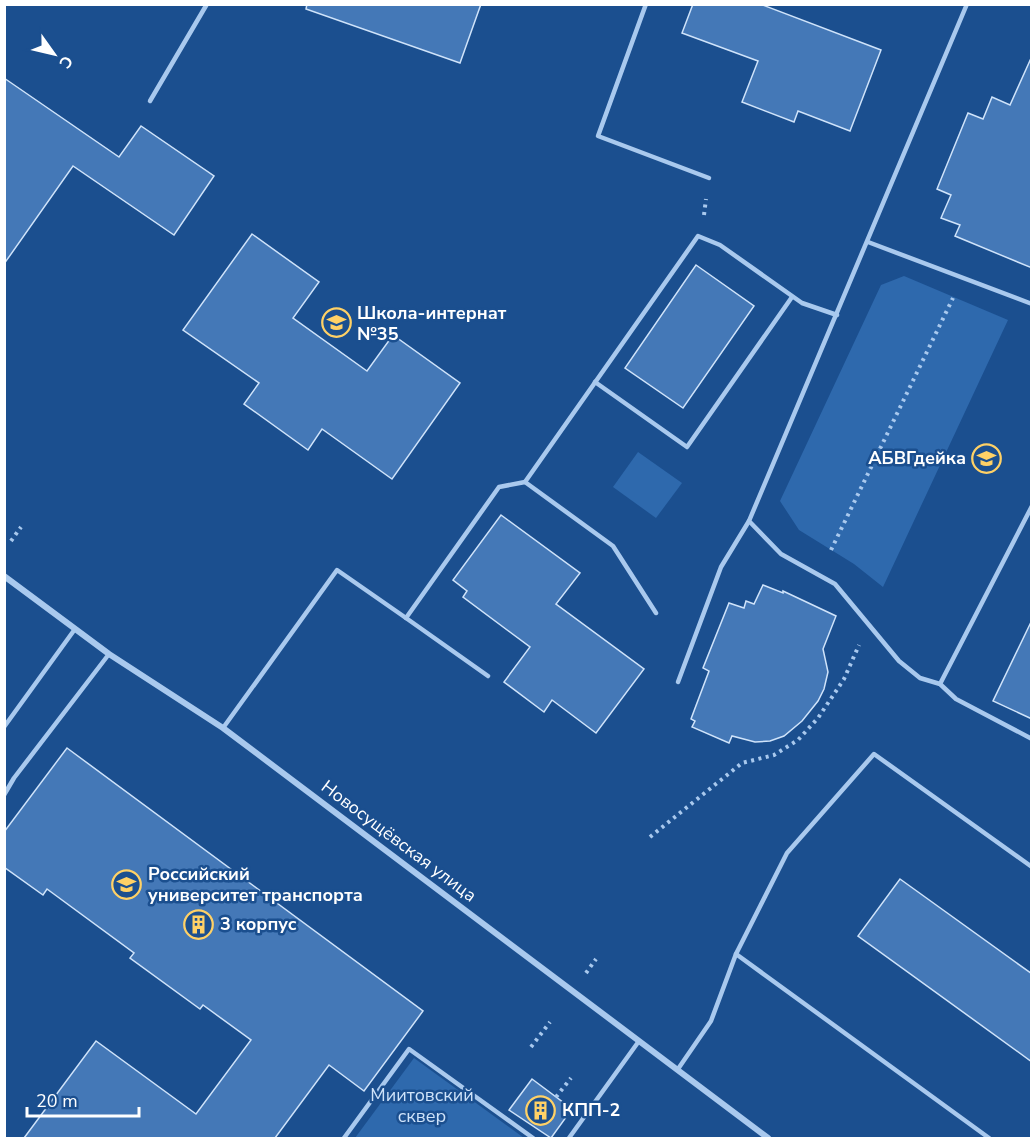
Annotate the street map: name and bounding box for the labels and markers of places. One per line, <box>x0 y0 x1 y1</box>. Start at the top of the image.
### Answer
place label: Школа-интернат №35 <box>357 301 507 346</box>
school or university icon: Школа-интернат №35 <box>320 307 352 339</box>
school or university icon: АБВГдейка <box>971 442 1003 474</box>
place label: АБВГдейка <box>868 446 966 470</box>
place label: Российский университет транспорта <box>148 862 363 907</box>
school or university icon: Российский университет транспорта <box>111 868 143 900</box>
building icon: 3 корпус <box>183 908 215 940</box>
place label: 3 корпус <box>220 912 297 936</box>
building icon: КПП-2 <box>525 1094 557 1126</box>
place label: КПП-2 <box>562 1098 620 1122</box>

